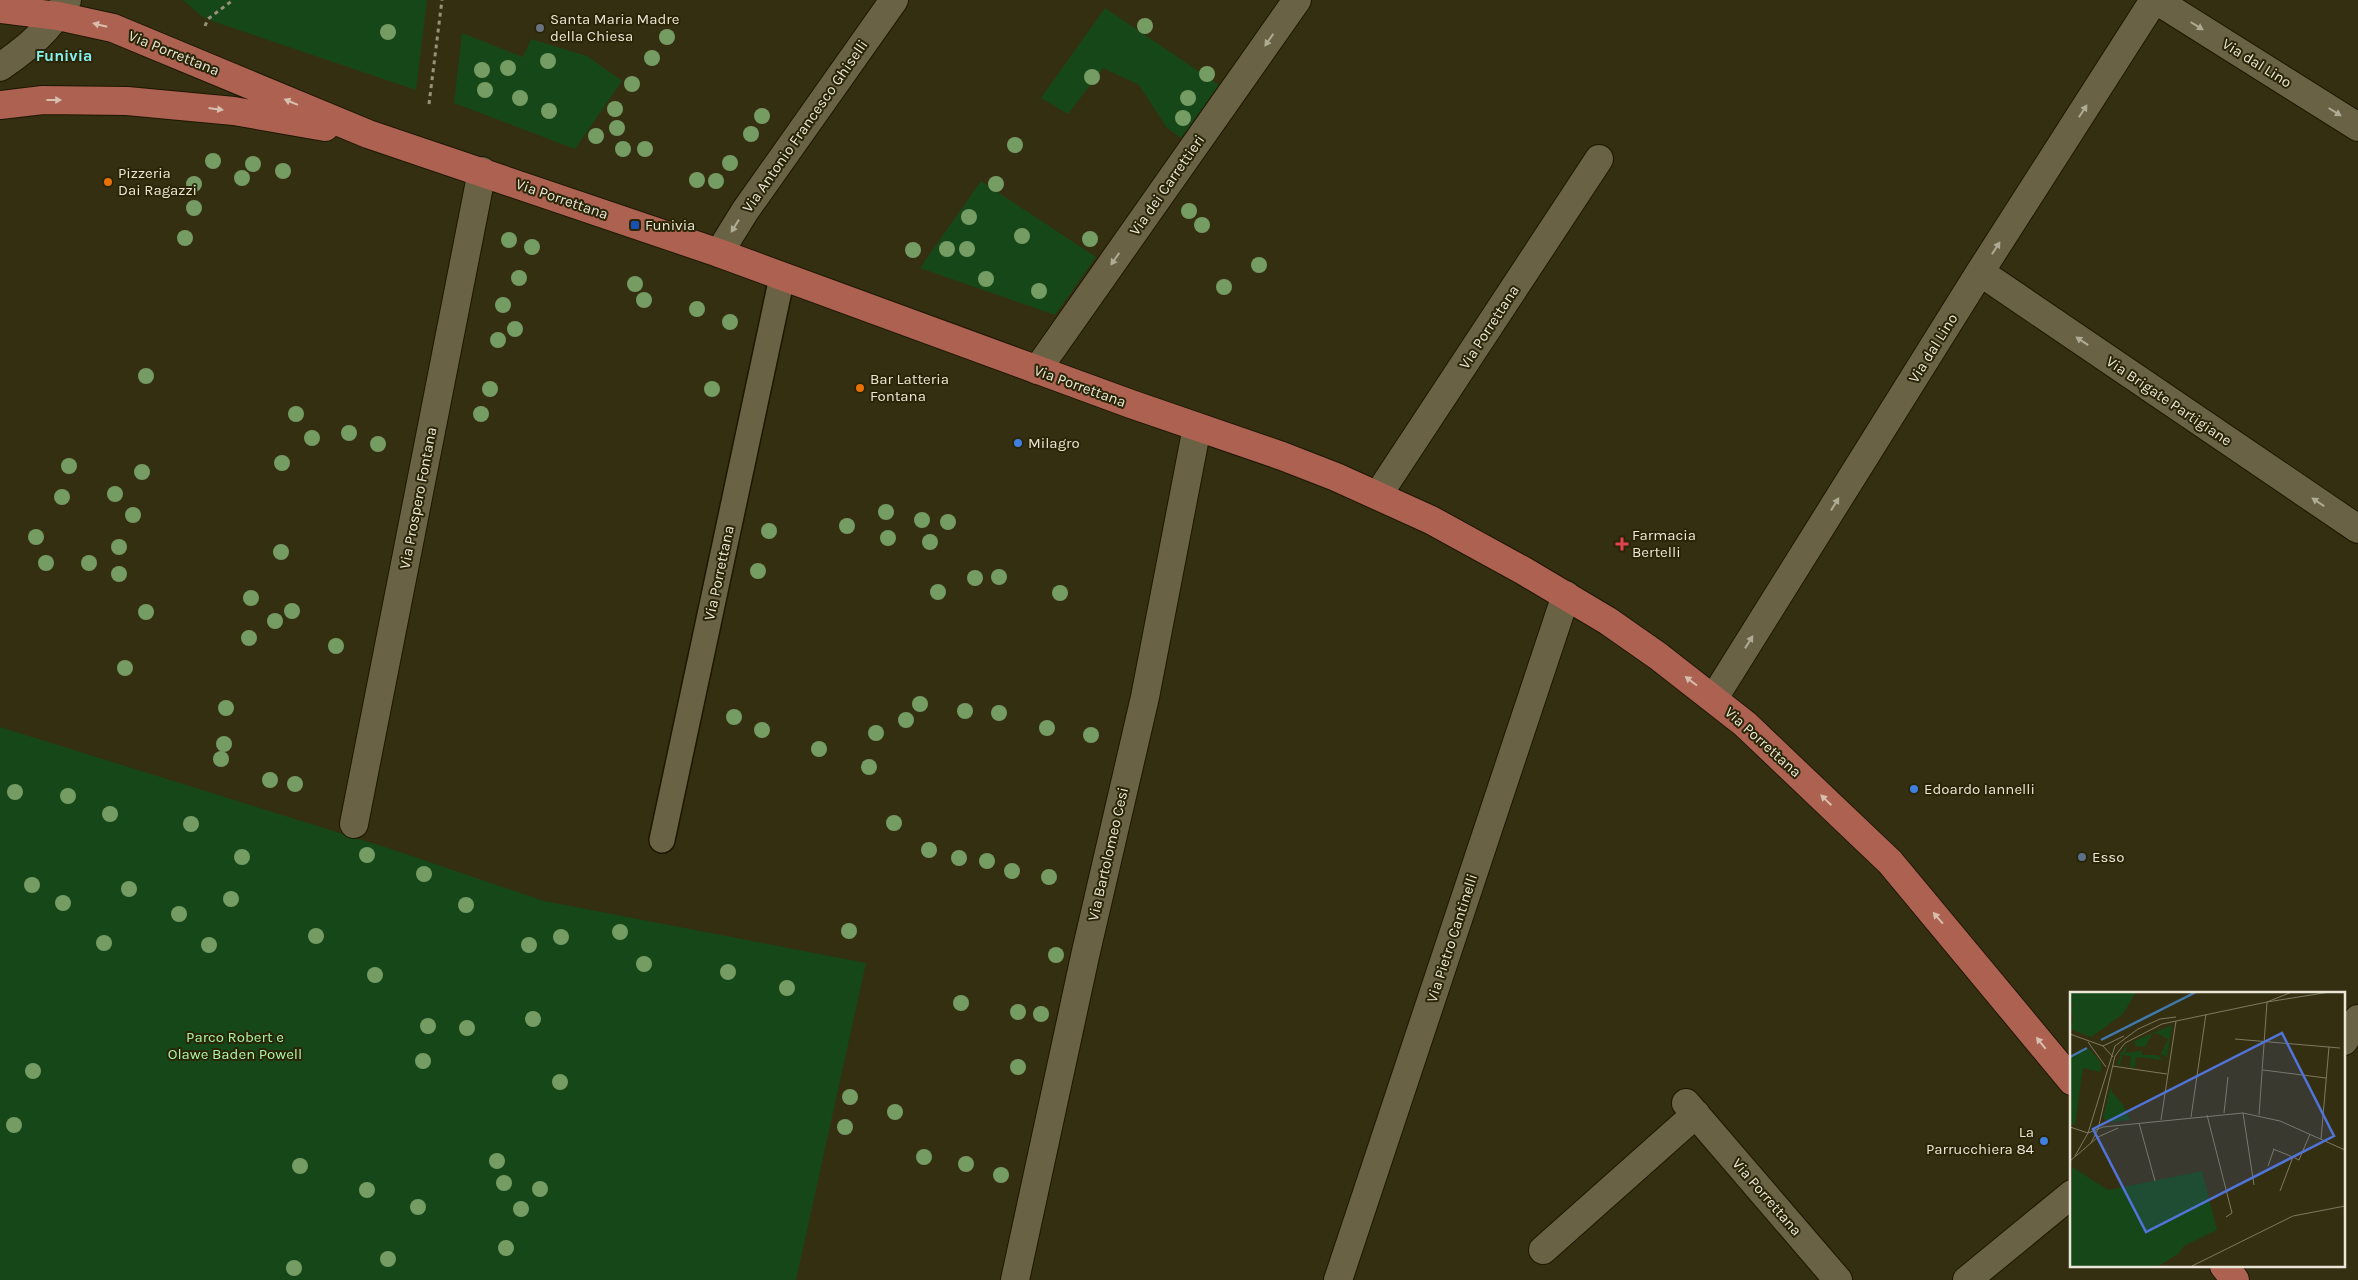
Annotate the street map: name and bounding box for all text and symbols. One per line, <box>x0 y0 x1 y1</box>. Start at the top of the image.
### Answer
place label: Santa Maria Madre della Chiesa <box>550 10 680 45</box>
one-way arrow <box>92 21 107 29</box>
one-way arrow <box>2190 21 2204 31</box>
marker: Santa Maria Madre della Chiesa <box>534 22 546 34</box>
street label: Via Porrettana <box>126 27 222 79</box>
one-way arrow <box>1264 33 1274 47</box>
street label: Via dal Lino <box>2219 35 2295 91</box>
street label: Via Antonio Francesco Ghiselli <box>738 36 872 216</box>
district label: Funivia <box>36 46 92 65</box>
one-way arrow <box>46 97 62 105</box>
one-way arrow <box>284 97 298 105</box>
one-way arrow <box>2078 104 2088 117</box>
one-way arrow <box>209 105 225 113</box>
one-way arrow <box>2328 108 2341 117</box>
street label: Via dei Carrettieri <box>1126 131 1208 239</box>
place label: Pizzeria Dai Ragazzi <box>118 164 197 199</box>
street label: Via Porrettana <box>513 175 611 223</box>
marker: Pizzeria Dai Ragazzi <box>102 176 114 188</box>
place label: Funivia <box>645 216 695 234</box>
marker: Funivia <box>629 219 641 231</box>
one-way arrow <box>730 219 740 232</box>
one-way arrow <box>1991 241 2000 254</box>
one-way arrow <box>1110 252 1120 266</box>
street label: Via Porrettana <box>1455 282 1523 372</box>
street label: Via dal Lino <box>1905 310 1961 386</box>
one-way arrow <box>2076 336 2089 346</box>
street label: Via Brigate Partigiane <box>2103 352 2235 450</box>
street label: Via Porrettana <box>1032 361 1128 411</box>
place label: Bar Latteria Fontana <box>870 370 949 405</box>
marker: Bar Latteria Fontana <box>854 382 866 394</box>
street label: Via Prospero Fontana <box>395 426 441 570</box>
place label: Milagro <box>1028 434 1080 452</box>
marker: Milagro <box>1012 437 1024 449</box>
one-way arrow <box>2311 497 2325 507</box>
one-way arrow <box>1831 498 1840 511</box>
street label: Via Porrettana <box>700 524 738 622</box>
place label: Farmacia Bertelli <box>1632 526 1696 561</box>
marker: Farmacia Bertelli <box>1616 538 1628 550</box>
one-way arrow <box>1745 636 1754 649</box>
one-way arrow <box>1684 676 1698 686</box>
street label: Via Porrettana <box>1721 703 1805 781</box>
place label: Edoardo Iannelli <box>1924 780 2035 798</box>
marker: Edoardo Iannelli <box>1908 783 1920 795</box>
street label: Via Bartolomeo Cesi <box>1084 785 1132 923</box>
one-way arrow <box>1820 794 1832 806</box>
place label: Esso <box>2092 848 2124 866</box>
marker: Esso <box>2076 851 2088 863</box>
street label: Via Pietro Cantinelli <box>1423 871 1481 1005</box>
one-way arrow <box>1932 911 1943 924</box>
inset map <box>2070 992 2346 1268</box>
park label: Parco Robert e Olawe Baden Powell <box>168 1028 302 1063</box>
one-way arrow <box>2035 1037 2046 1050</box>
place label: La Parrucchiera 84 <box>1926 1123 2035 1158</box>
marker: La Parrucchiera 84 <box>2038 1135 2050 1147</box>
street label: Via Porrettana <box>1729 1155 1805 1239</box>

